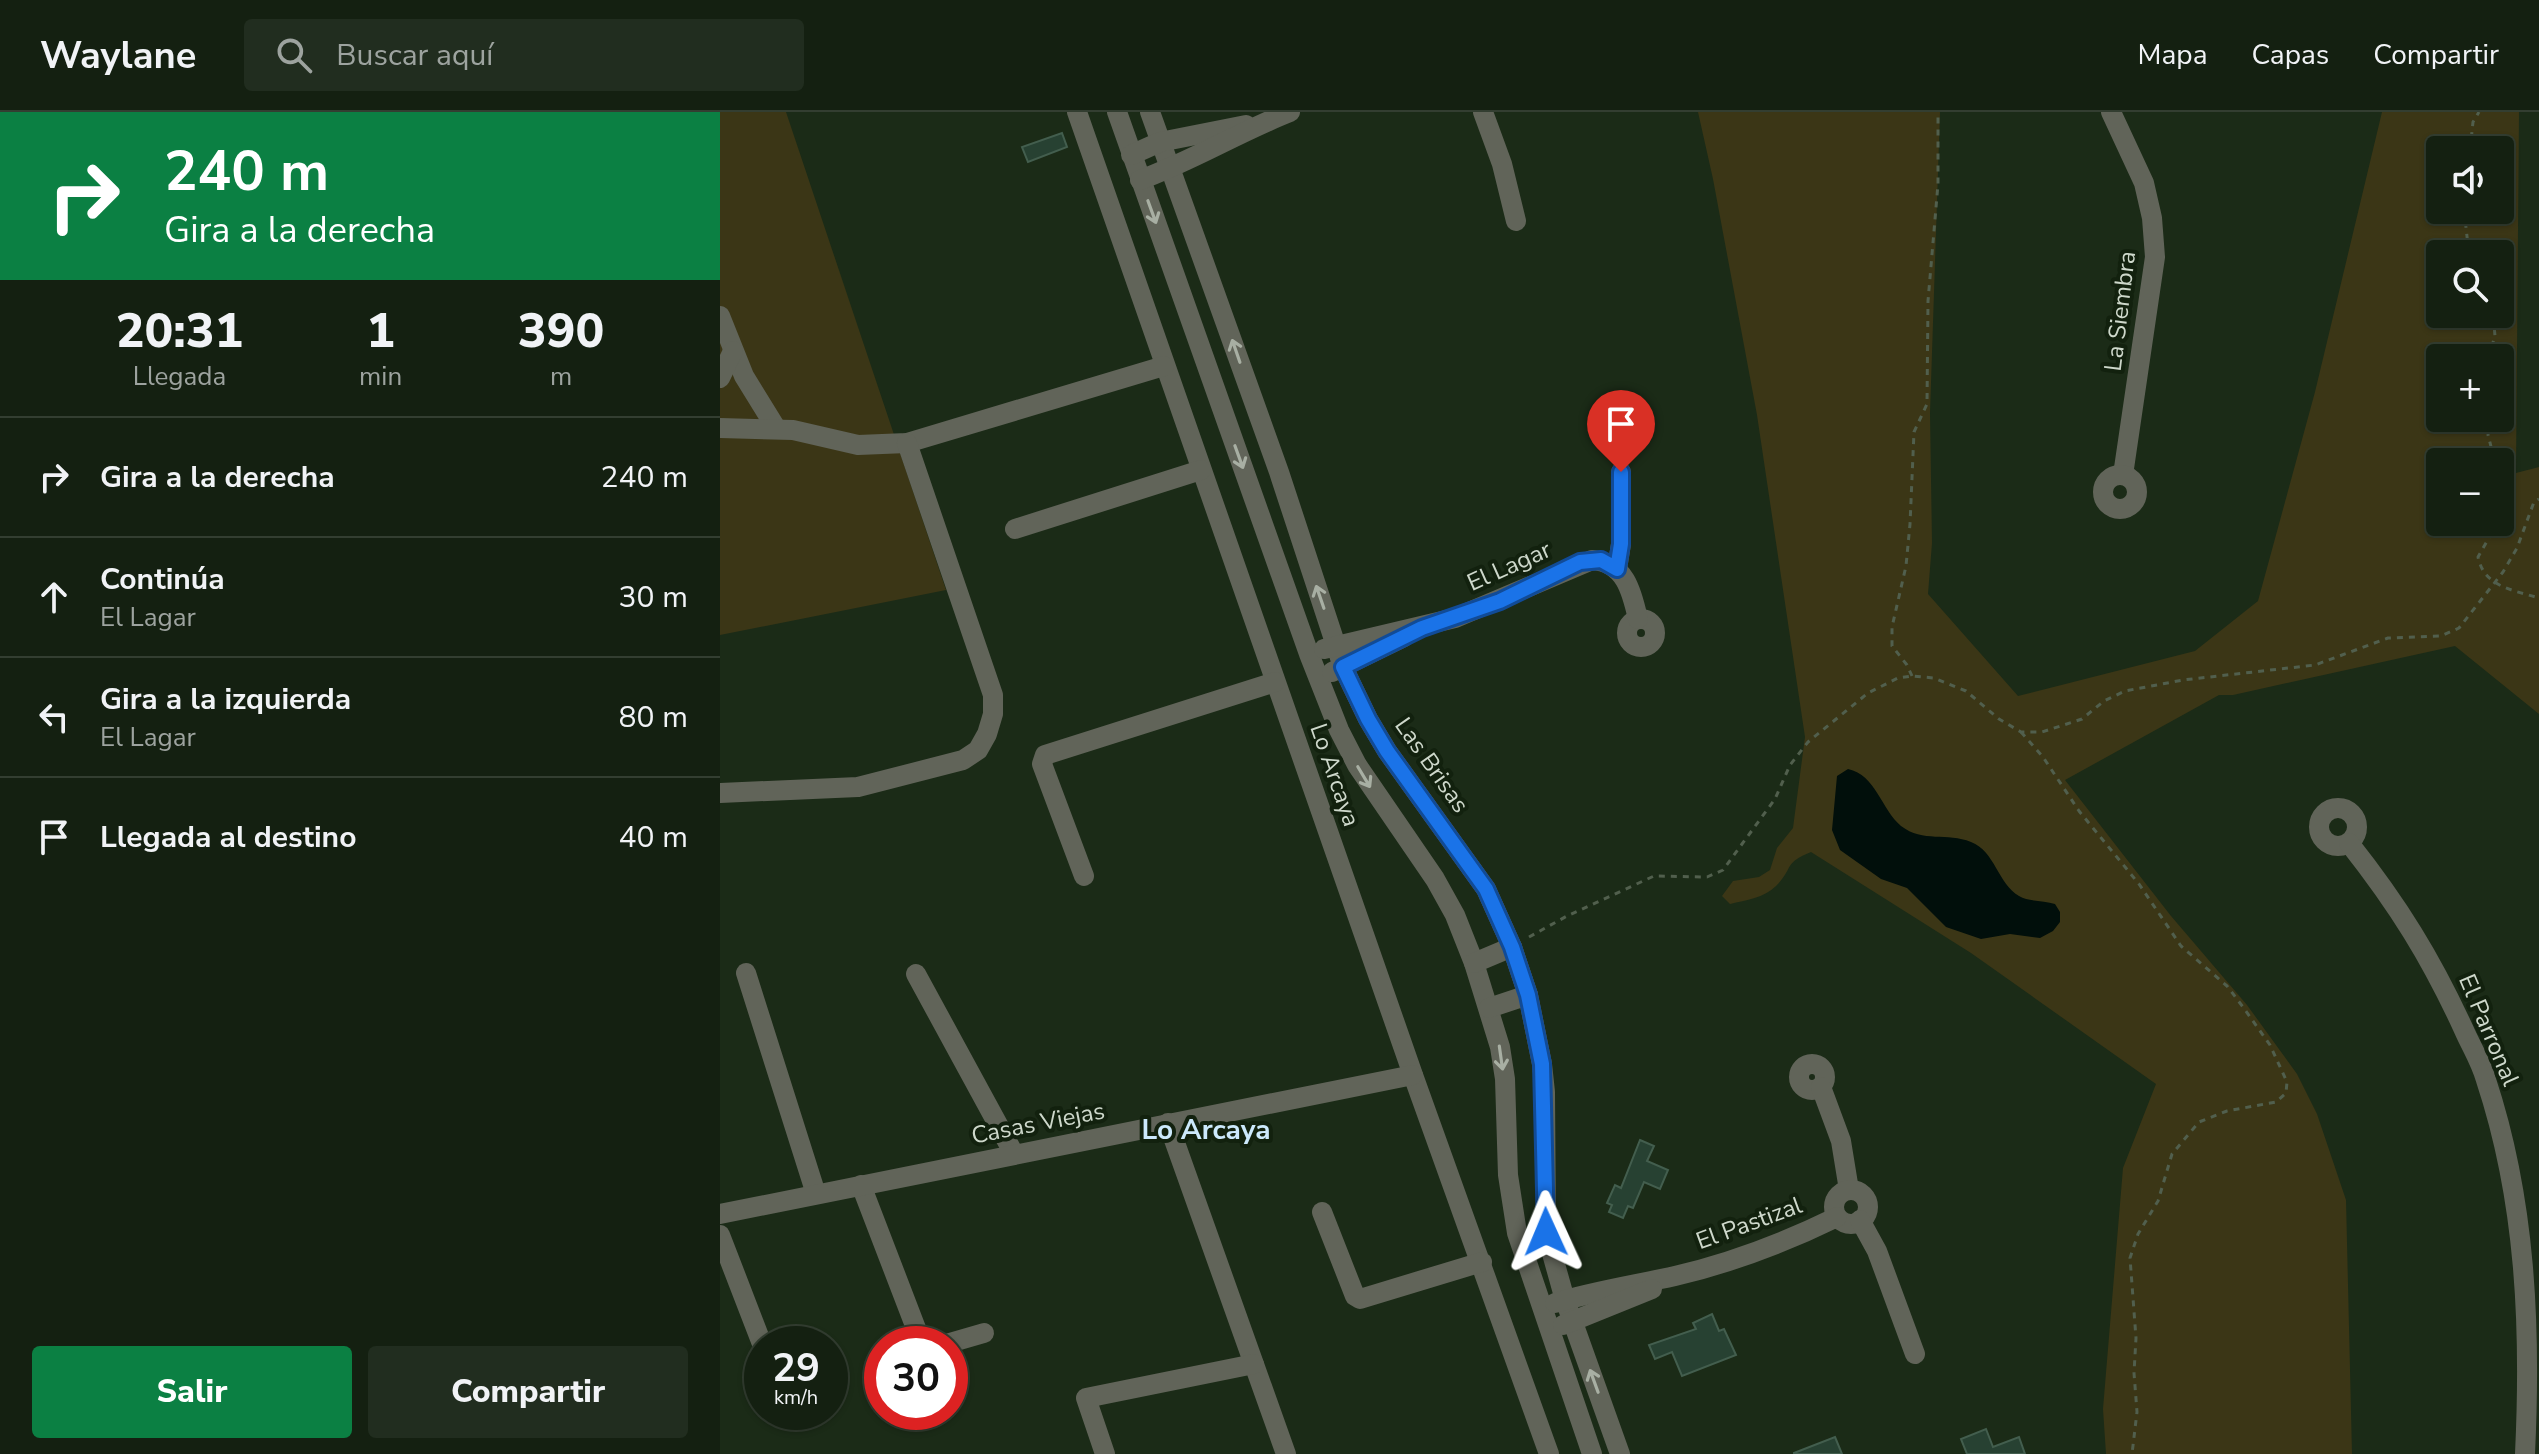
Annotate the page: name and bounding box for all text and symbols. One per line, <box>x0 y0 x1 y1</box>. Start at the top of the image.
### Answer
search box <box>244 19 804 91</box>
text: Waylane <box>40 30 196 81</box>
icon: search <box>272 33 316 77</box>
text: Buscar aquí <box>336 35 493 76</box>
text: Mapa <box>2138 36 2207 74</box>
text: Capas <box>2251 36 2329 74</box>
text: Compartir <box>2373 36 2499 74</box>
text: 240 m <box>164 133 329 210</box>
map controls <box>2426 136 2514 536</box>
button: sound <box>2426 136 2514 224</box>
icon: right <box>32 144 136 248</box>
one-way arrow <box>1145 199 1160 224</box>
text: Gira a la derecha <box>164 206 435 255</box>
button: search <box>2426 240 2514 328</box>
street label: La Siembra <box>2097 249 2143 373</box>
text: 20:31 <box>116 298 243 364</box>
text: 1 <box>366 298 395 364</box>
text: 390 <box>518 298 604 364</box>
one-way arrow <box>1227 339 1242 364</box>
button: + <box>2426 344 2514 432</box>
text: Llegada <box>133 359 226 394</box>
text: min <box>359 359 402 394</box>
text: m <box>550 359 572 394</box>
pin <box>1587 390 1655 472</box>
icon: arrive <box>1599 402 1643 446</box>
one-way arrow <box>1232 444 1247 469</box>
button: − <box>2426 448 2514 536</box>
icon: right <box>32 455 76 499</box>
text: Gira a la derecha <box>100 457 335 498</box>
text: 240 m <box>601 457 688 498</box>
street label: El Lagar <box>1462 533 1556 599</box>
text: Continúa <box>100 559 225 600</box>
icon: ahead <box>32 575 76 619</box>
text: 30 m <box>619 577 688 618</box>
one-way arrow <box>1312 584 1327 609</box>
text: El Lagar <box>100 600 196 635</box>
text: Gira a la izquierda <box>100 679 351 720</box>
icon: left <box>32 695 76 739</box>
text: 80 m <box>619 697 688 738</box>
street label: Las Brisas <box>1387 711 1477 819</box>
street label: Lo Arcaya <box>1302 719 1368 831</box>
text: El Lagar <box>100 720 196 755</box>
one-way arrow <box>1357 765 1373 788</box>
icon: arrive <box>32 815 76 859</box>
text: Llegada al destino <box>100 817 356 858</box>
text: 40 m <box>619 817 688 858</box>
street label: El Parronal <box>2451 969 2527 1091</box>
one-way arrow <box>1495 1044 1510 1070</box>
street label: Casas Viejas <box>969 1094 1107 1152</box>
district label: Lo Arcaya <box>1142 1111 1270 1149</box>
street label: El Pastizal <box>1691 1189 1807 1257</box>
position arrow <box>1504 1190 1588 1274</box>
speed limit sign: 30 <box>864 1326 968 1430</box>
text: 29 <box>772 1341 820 1395</box>
button: Salir <box>32 1346 352 1438</box>
button: Compartir <box>368 1346 688 1438</box>
one-way arrow <box>1586 1369 1600 1393</box>
text: km/h <box>774 1384 818 1411</box>

